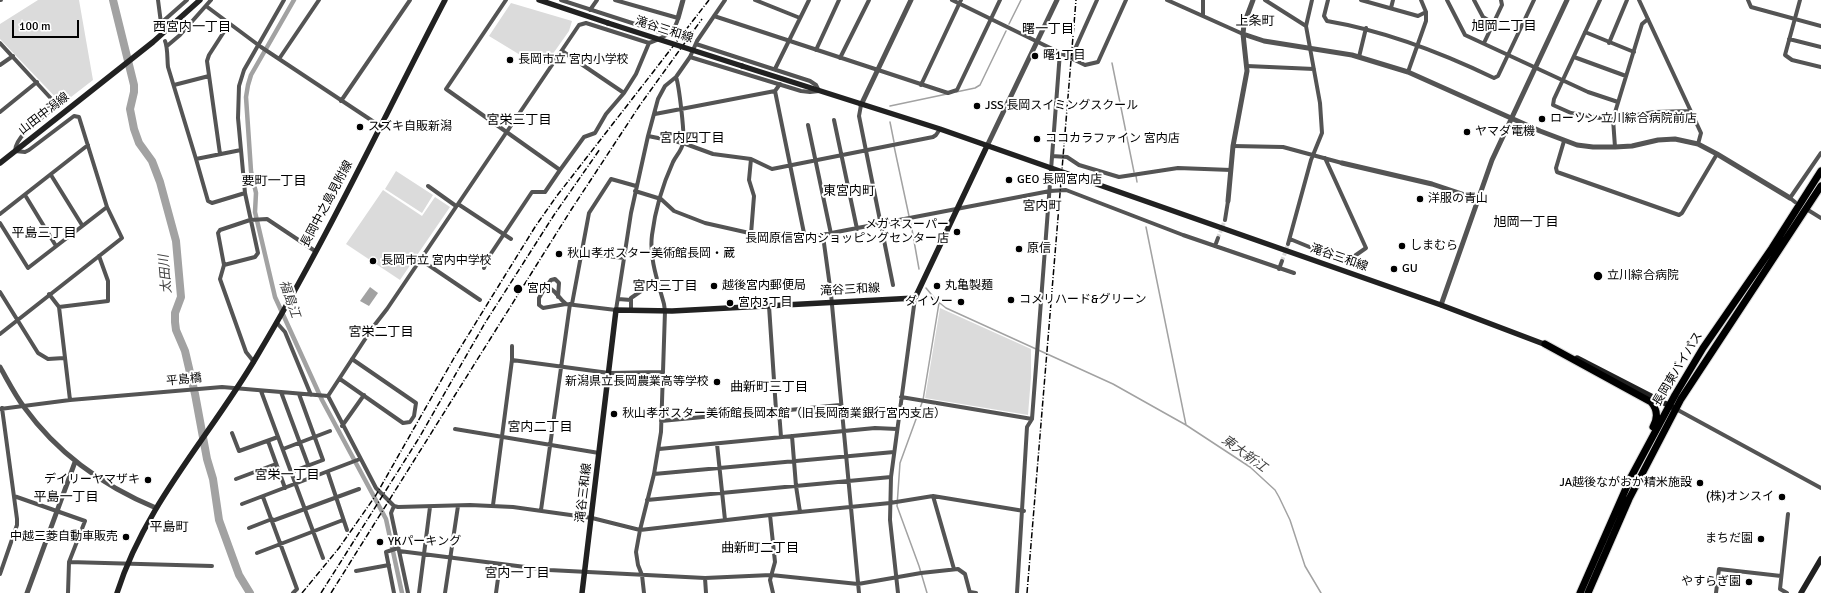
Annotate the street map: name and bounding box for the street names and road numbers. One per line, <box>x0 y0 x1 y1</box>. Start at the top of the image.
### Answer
street label: 滝谷三和線 <box>633 14 695 46</box>
street label: 山田中潟線 <box>16 90 72 138</box>
street label: 長岡中之島見附線 <box>298 158 356 250</box>
street label: 滝谷三和線 <box>1308 241 1370 275</box>
street label: 滝谷三和線 <box>820 281 880 299</box>
street label: 長岡東バイパス <box>1650 329 1706 409</box>
street label: 平島橋 <box>165 371 203 389</box>
street label: 滝谷三和線 <box>573 462 595 524</box>

